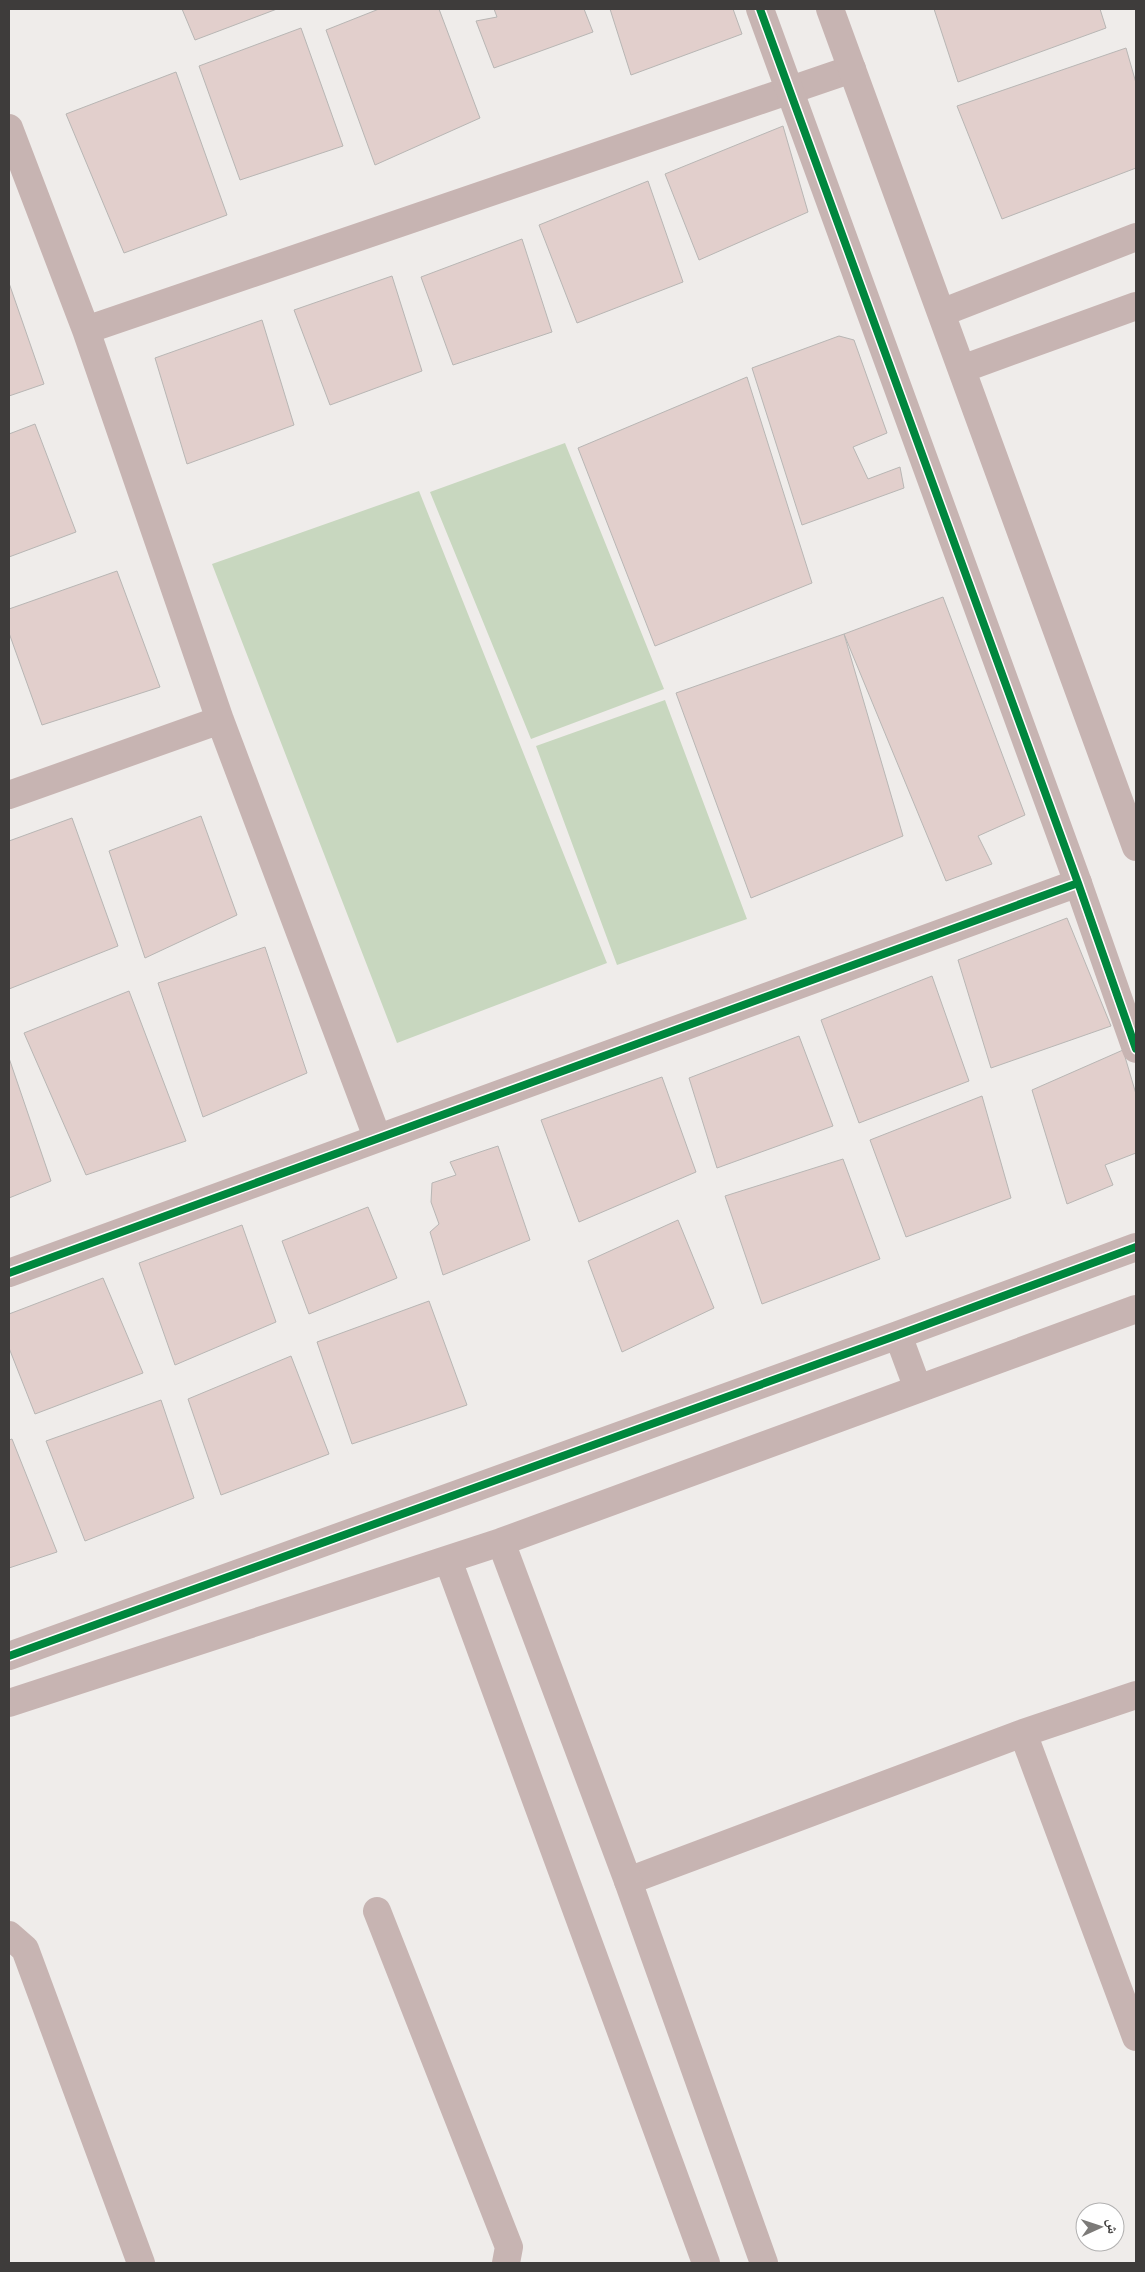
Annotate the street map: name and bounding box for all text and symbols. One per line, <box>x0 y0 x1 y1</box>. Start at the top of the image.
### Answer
north arrow <box>1075 2202 1125 2252</box>
text: ش <box>1104 2218 1121 2234</box>

